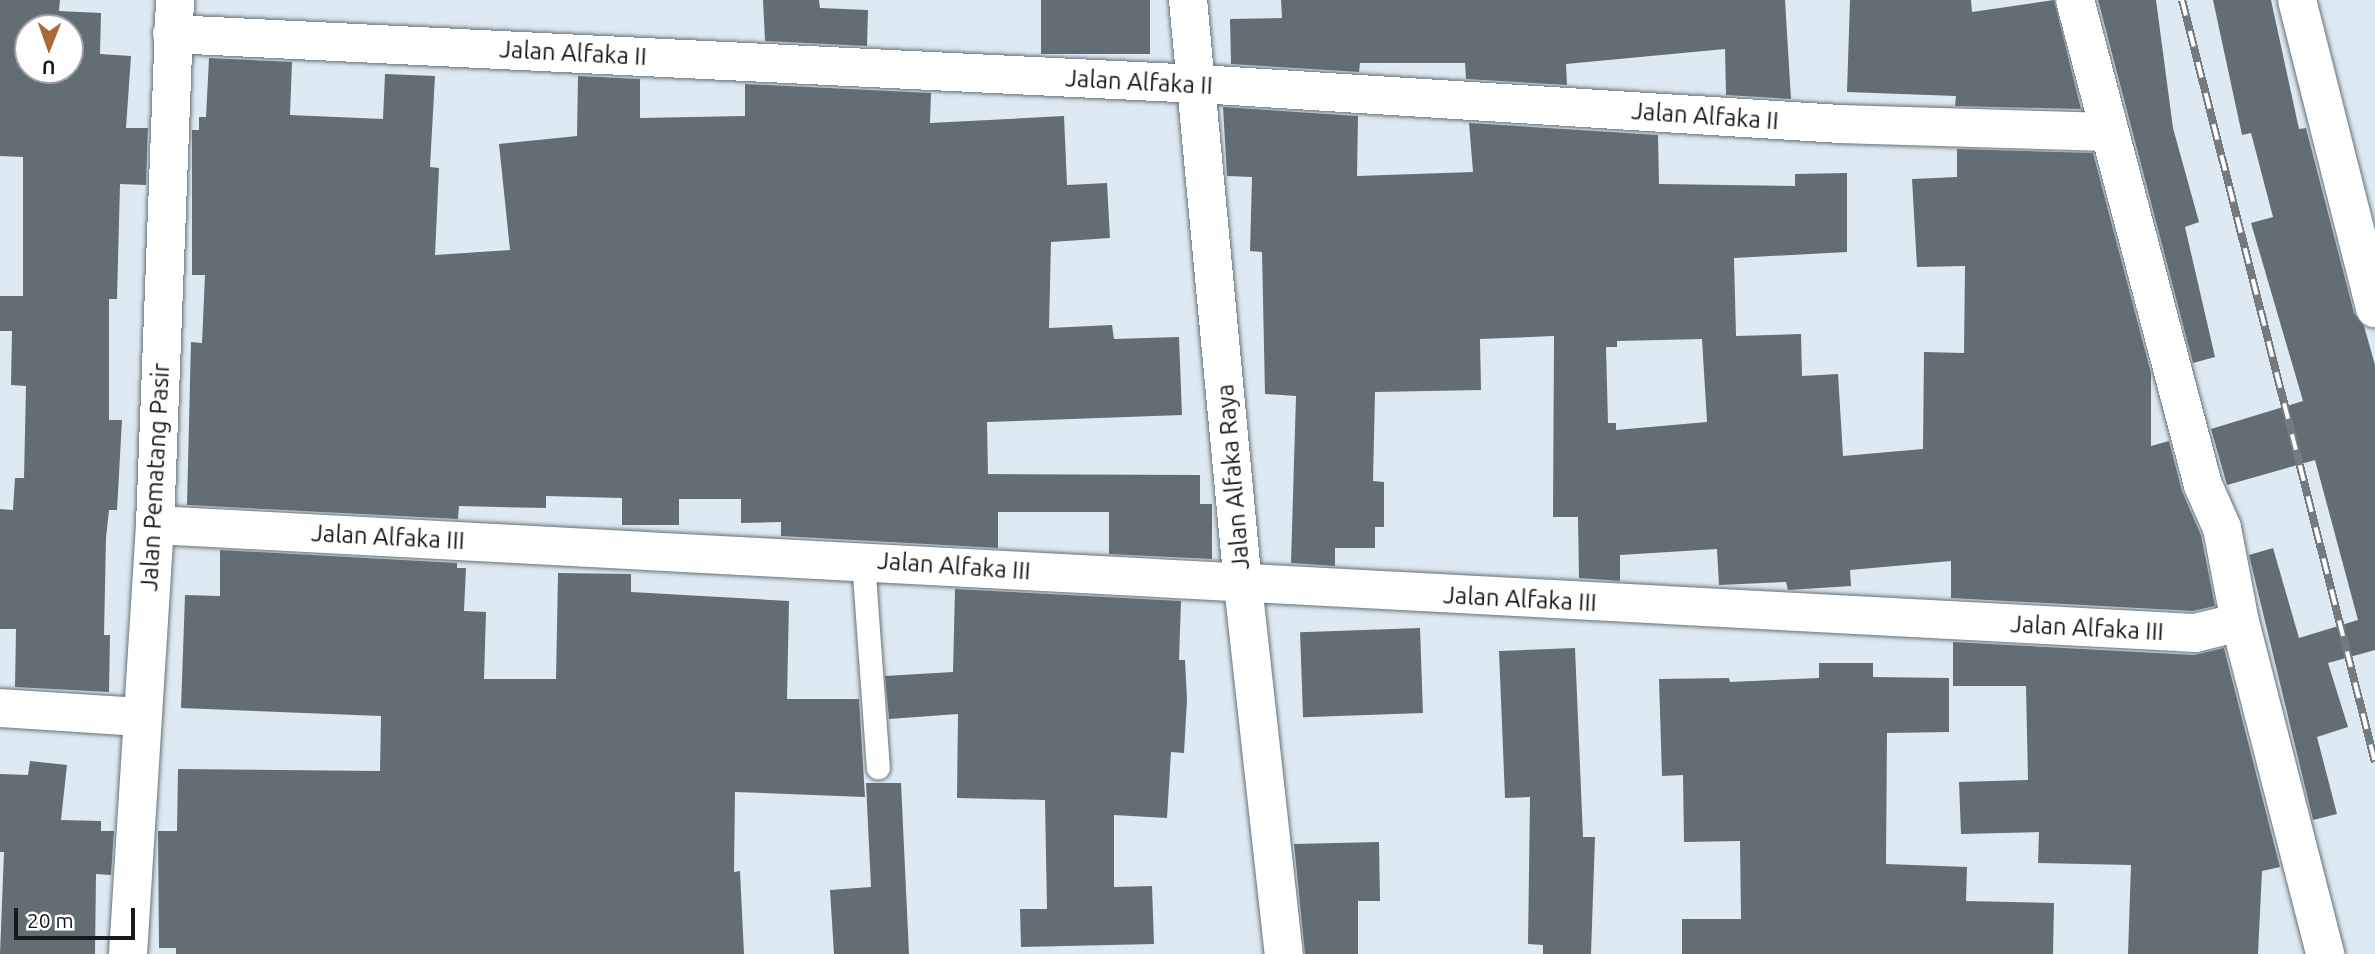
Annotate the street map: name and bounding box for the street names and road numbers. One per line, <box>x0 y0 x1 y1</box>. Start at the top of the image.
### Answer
street label: Jalan Alfaka II <box>499 35 647 71</box>
street label: Jalan Alfaka II <box>1065 64 1213 100</box>
street label: Jalan Alfaka II <box>1630 96 1780 136</box>
street label: Jalan Pematang Pasir <box>135 362 175 592</box>
street label: Jalan Alfaka Raya <box>1211 383 1255 571</box>
street label: Jalan Alfaka III <box>310 519 466 555</box>
street label: Jalan Alfaka III <box>876 546 1032 586</box>
street label: Jalan Alfaka III <box>1442 581 1598 617</box>
street label: Jalan Alfaka III <box>2009 610 2165 646</box>

